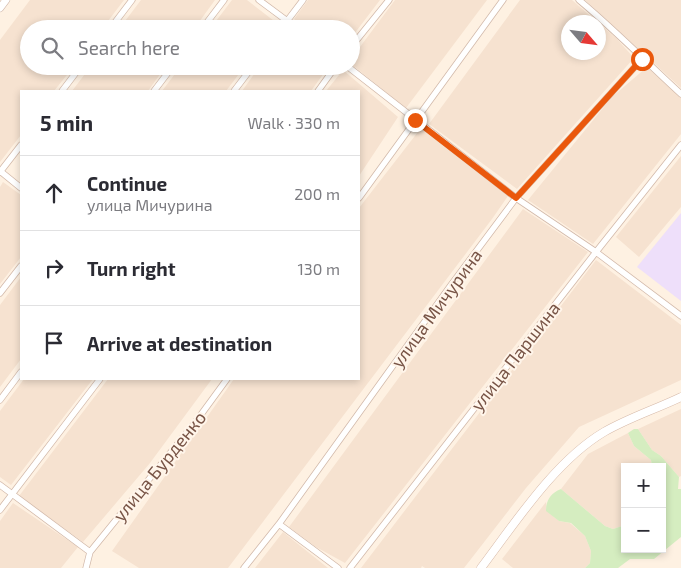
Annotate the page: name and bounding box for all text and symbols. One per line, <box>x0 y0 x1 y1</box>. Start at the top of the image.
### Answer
north arrow <box>561 15 606 60</box>
search box <box>20 20 360 75</box>
icon: search <box>38 34 66 62</box>
text: Search here <box>78 36 180 59</box>
route start <box>631 48 654 71</box>
route end <box>404 109 427 132</box>
text: 5 min <box>40 110 93 135</box>
text: Walk · 330 m <box>248 113 340 132</box>
text: Continue <box>87 172 167 195</box>
icon: ahead <box>40 179 68 207</box>
text: 200 m <box>294 184 340 203</box>
text: улица Мичурина <box>87 195 213 214</box>
street label: улица Мичурина <box>386 244 486 372</box>
icon: right <box>40 254 68 282</box>
text: Turn right <box>87 257 175 280</box>
text: 130 m <box>298 259 340 278</box>
street label: улица Паршина <box>466 297 564 415</box>
icon: arrive <box>40 329 68 357</box>
text: Arrive at destination <box>87 332 272 355</box>
street label: улица Бурденко <box>108 406 210 526</box>
map controls <box>621 463 666 553</box>
button: + <box>621 463 666 508</box>
button: − <box>621 508 666 553</box>

